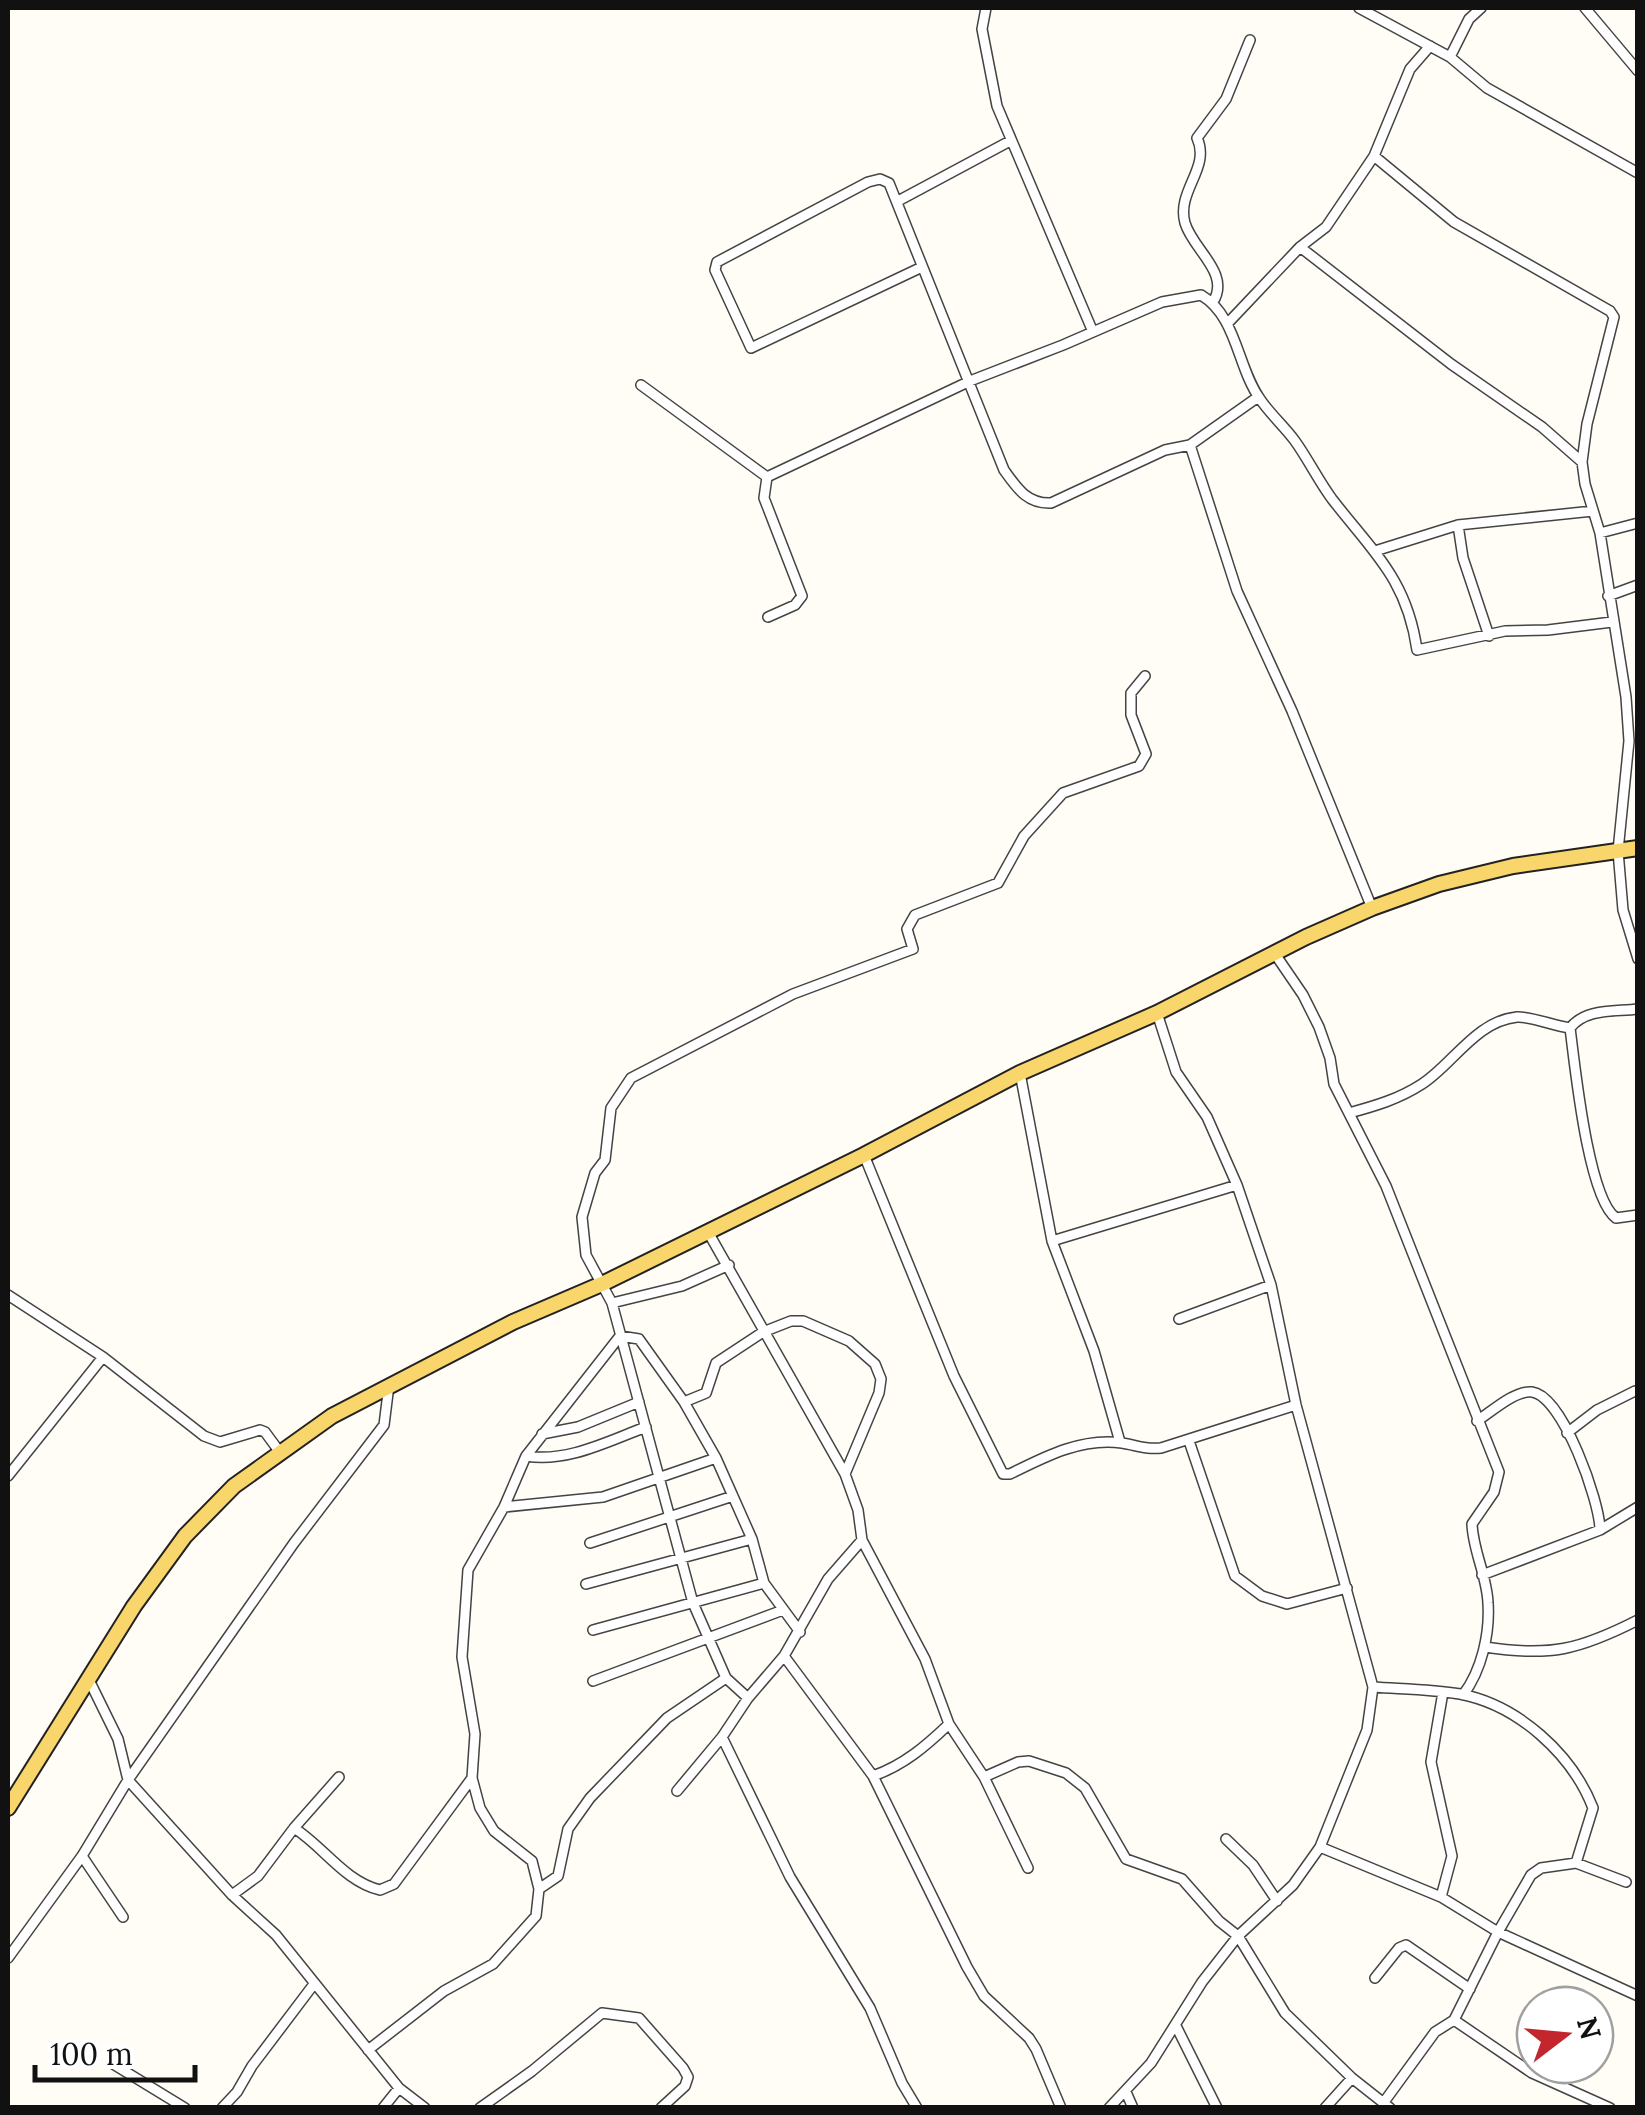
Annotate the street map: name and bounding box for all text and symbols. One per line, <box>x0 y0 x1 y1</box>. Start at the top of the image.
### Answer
north arrow <box>1515 1985 1615 2085</box>
text: N <box>1569 2013 1609 2043</box>
scale bar <box>35 2020 195 2082</box>
text: 100 m <box>50 2035 133 2073</box>

